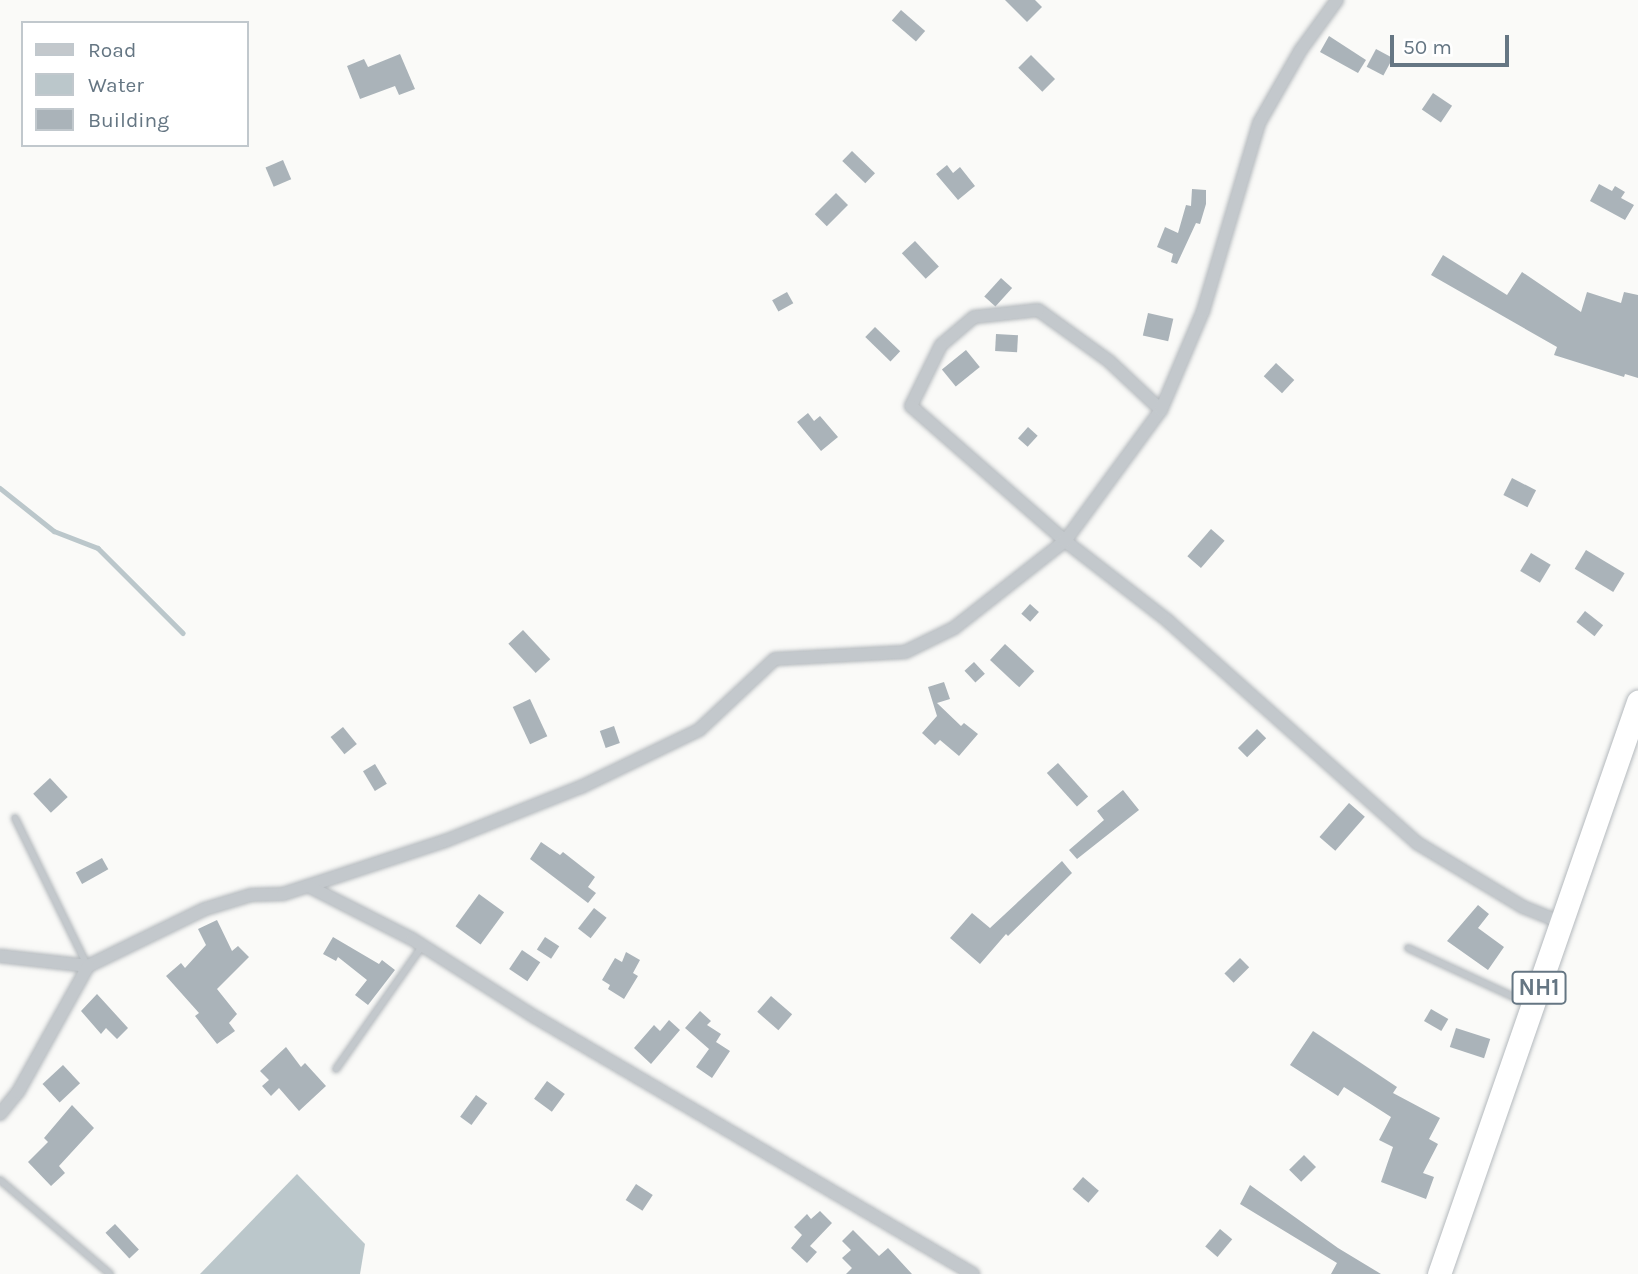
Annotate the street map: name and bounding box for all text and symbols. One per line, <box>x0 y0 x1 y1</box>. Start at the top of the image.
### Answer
legend <box>21 21 248 147</box>
scale bar <box>1393 21 1512 65</box>
text: 50 m <box>1403 35 1452 59</box>
text: Road <box>88 38 136 62</box>
text: Water <box>88 73 144 97</box>
text: Building <box>88 108 169 132</box>
road number: NH1 <box>1511 968 1567 1007</box>

